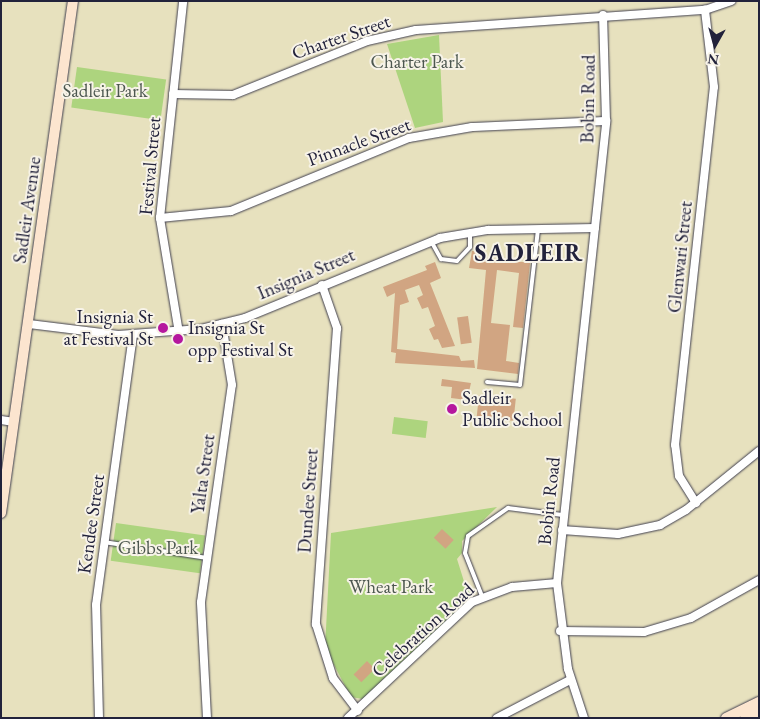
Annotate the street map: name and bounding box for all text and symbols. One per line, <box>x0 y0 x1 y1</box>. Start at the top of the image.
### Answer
street label: Charter Street <box>289 10 393 64</box>
north arrow <box>690 20 740 70</box>
text: N <box>706 50 720 70</box>
park label: Charter Park <box>370 51 464 73</box>
street label: Bobin Road <box>576 55 600 143</box>
park label: Sadleir Park <box>62 80 148 102</box>
street label: Pinnacle Street <box>304 113 414 171</box>
street label: Festival Street <box>134 116 166 216</box>
street label: Sadleir Avenue <box>8 155 46 265</box>
street label: Glenwari Street <box>663 200 697 314</box>
district label: SADLEIR <box>474 239 584 267</box>
street label: Insignia Street <box>254 243 358 305</box>
place label: Insignia St at Festival St <box>64 306 153 350</box>
place label: Insignia St opp Festival St <box>188 317 293 361</box>
marker: Insignia St at Festival St <box>157 322 169 334</box>
marker: Insignia St opp Festival St <box>172 333 184 345</box>
place label: Sadleir Public School <box>462 387 562 431</box>
marker: Sadleir Public School <box>446 403 458 415</box>
street label: Yalta Street <box>186 433 220 515</box>
street label: Dundee Street <box>293 448 323 554</box>
street label: Bobin Road <box>533 456 565 546</box>
street label: Kendee Street <box>73 473 109 575</box>
park label: Gibbs Park <box>118 537 198 559</box>
park label: Wheat Park <box>349 576 433 598</box>
street label: Celebration Road <box>367 578 479 682</box>

